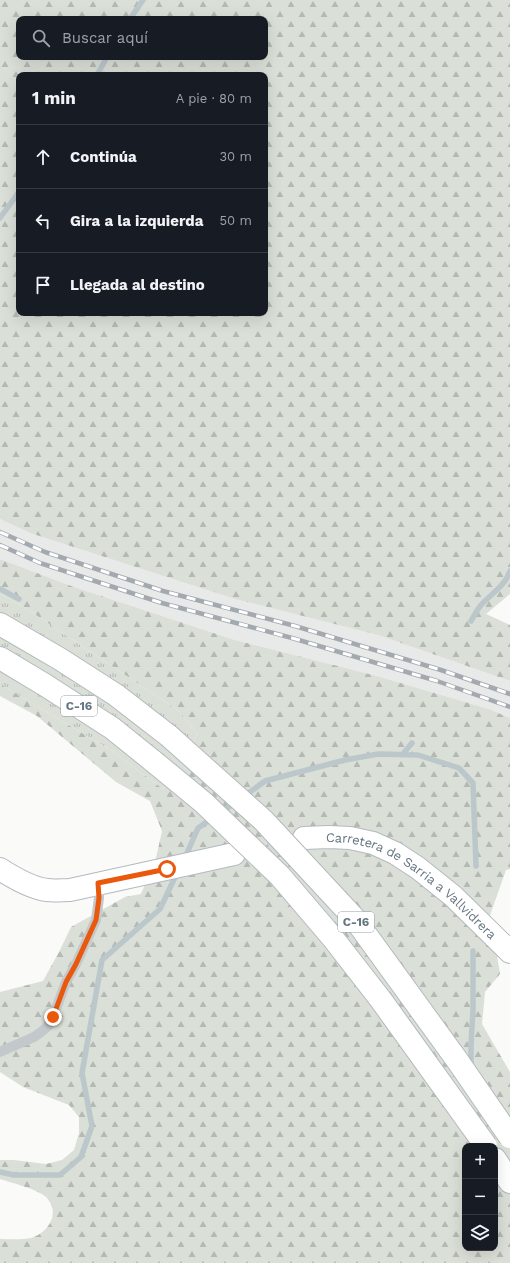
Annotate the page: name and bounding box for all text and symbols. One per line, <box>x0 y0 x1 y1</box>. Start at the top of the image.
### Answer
search box <box>16 16 268 60</box>
icon: search <box>30 27 52 49</box>
text: Buscar aquí <box>62 29 148 47</box>
text: 1 min <box>32 88 76 108</box>
text: A pie · 80 m <box>176 91 252 106</box>
icon: ahead <box>32 146 54 168</box>
text: Continúa <box>70 148 137 166</box>
text: 30 m <box>220 149 252 164</box>
icon: left <box>32 210 54 232</box>
text: Gira a la izquierda <box>70 212 203 230</box>
text: 50 m <box>220 213 252 228</box>
icon: arrive <box>32 274 54 296</box>
text: Llegada al destino <box>70 276 205 294</box>
road number: C-16 <box>61 696 97 716</box>
street label: Carretera de Sarria a Vallvidrera <box>326 830 500 943</box>
route start <box>158 860 176 878</box>
road number: C-16 <box>338 912 374 932</box>
route end <box>44 1008 62 1026</box>
map controls <box>462 1143 498 1251</box>
button: + <box>462 1143 498 1179</box>
button: − <box>462 1179 498 1215</box>
button: layers <box>462 1215 498 1251</box>

